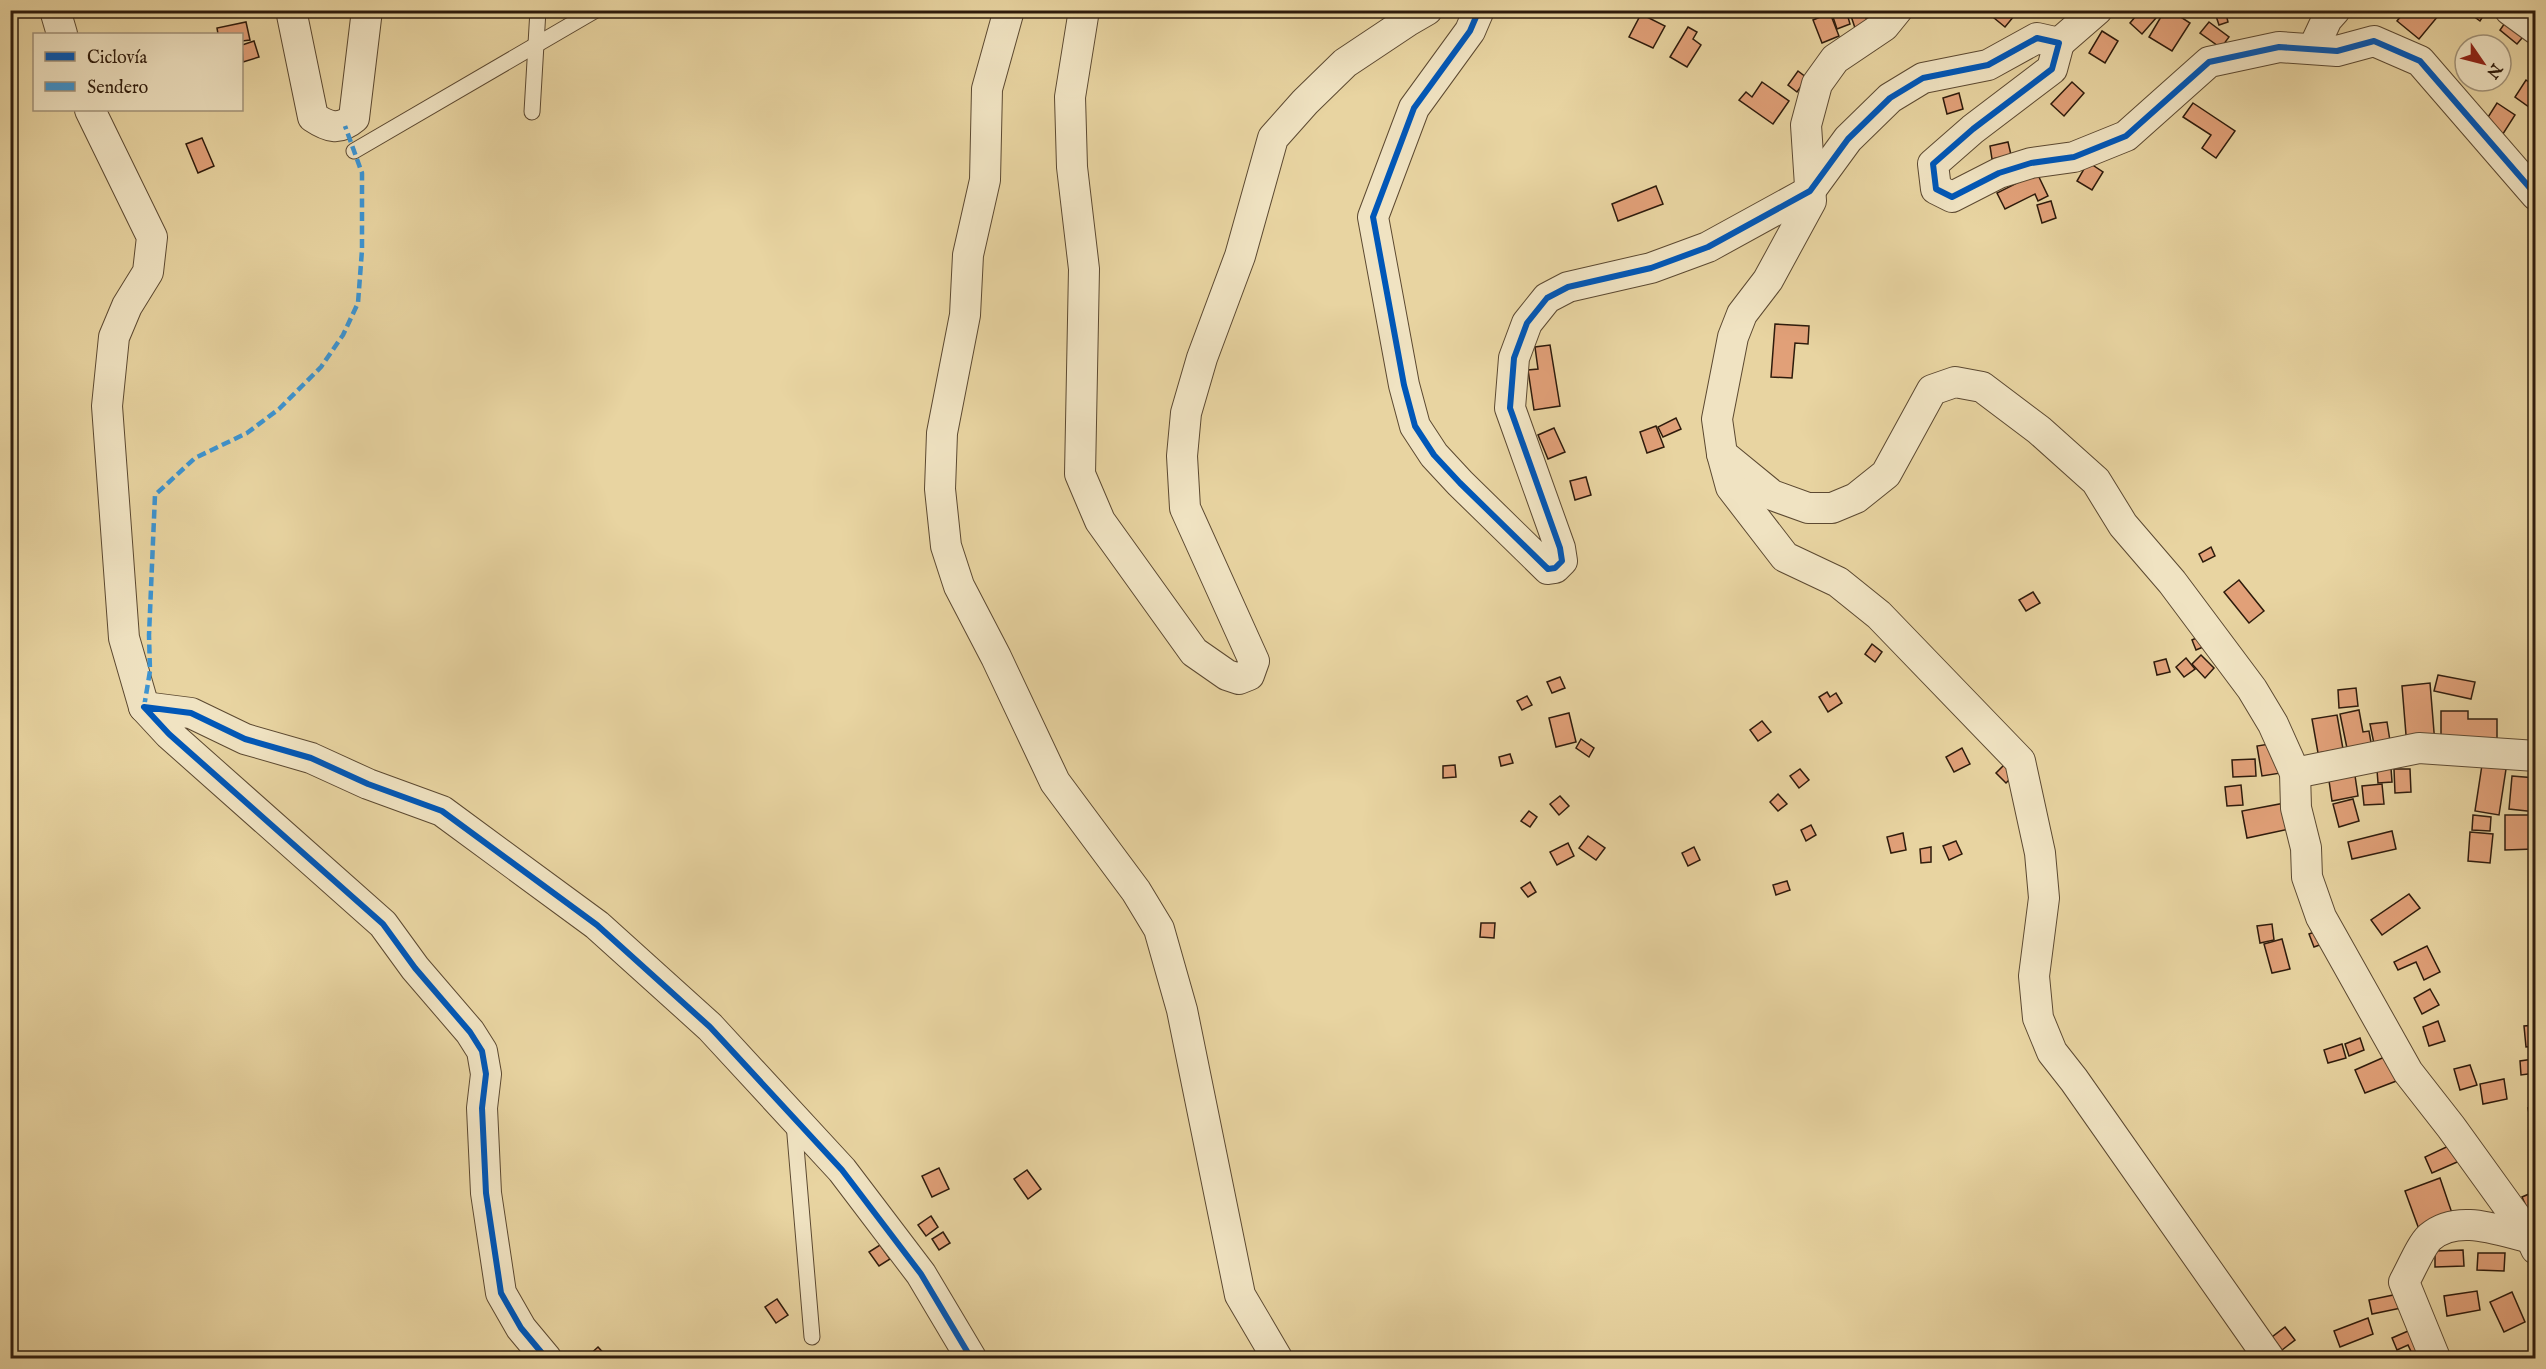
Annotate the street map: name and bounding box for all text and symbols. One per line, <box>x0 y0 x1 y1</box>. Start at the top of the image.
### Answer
legend <box>33 33 243 111</box>
north arrow <box>2453 33 2513 93</box>
text: Ciclovía <box>87 47 147 70</box>
text: N <box>2481 58 2506 82</box>
text: Sendero <box>87 77 149 100</box>

